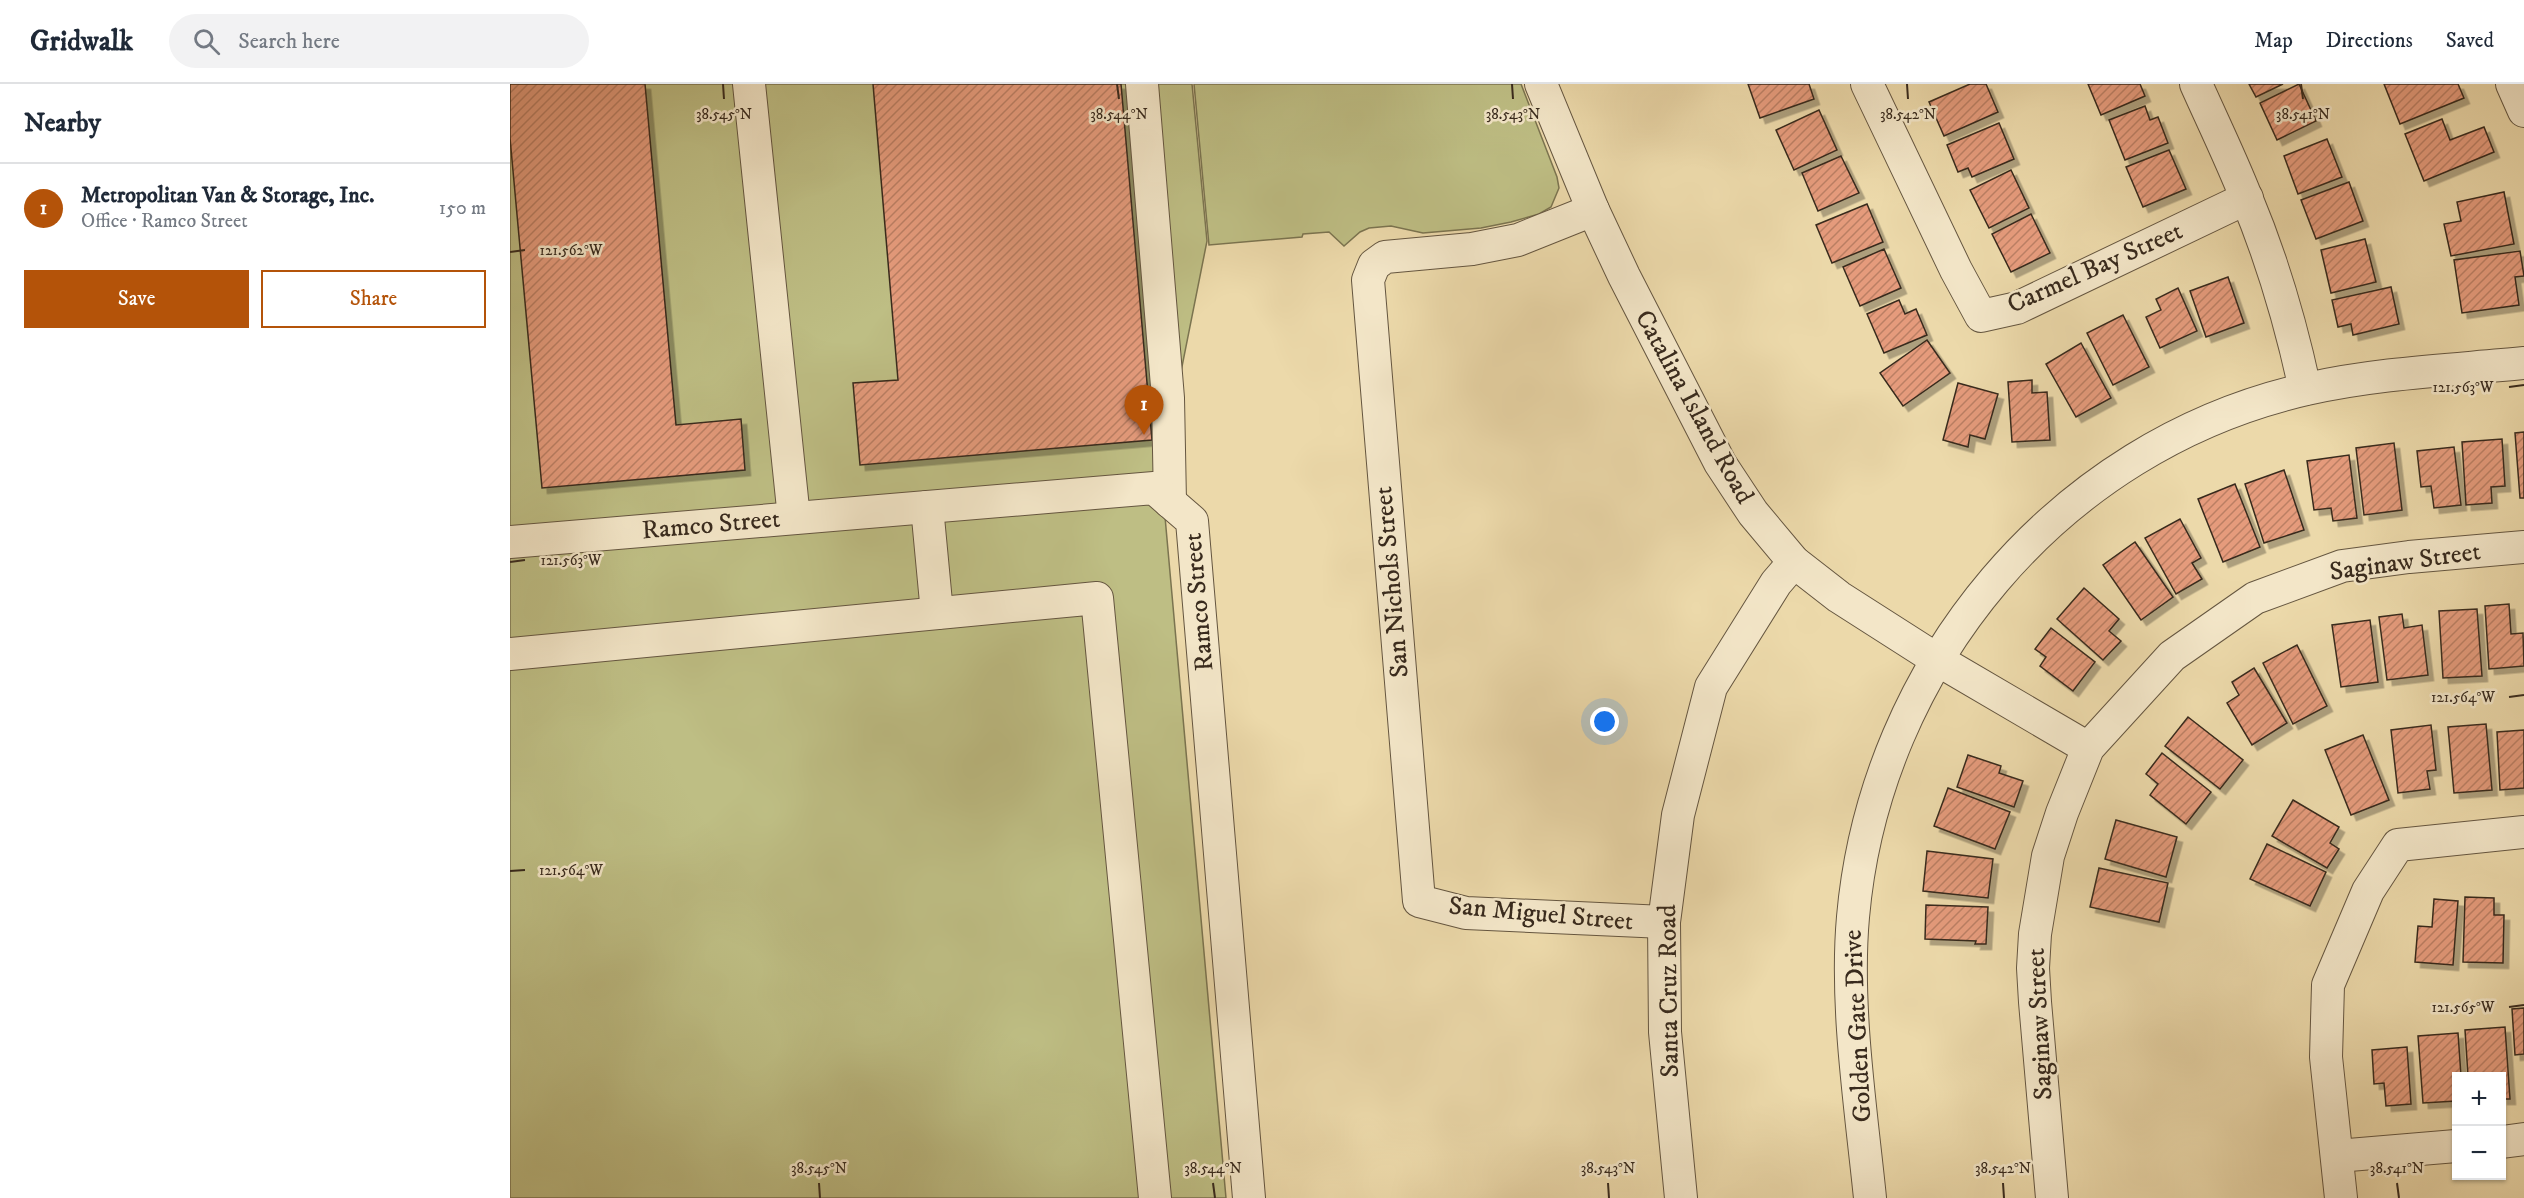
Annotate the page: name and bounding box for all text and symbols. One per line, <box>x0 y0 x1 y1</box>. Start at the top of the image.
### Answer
search box <box>169 14 589 68</box>
text: Gridwalk <box>30 24 133 59</box>
icon: search <box>190 25 223 58</box>
text: Search here <box>238 28 340 55</box>
text: Map <box>2254 28 2293 54</box>
text: Directions <box>2326 28 2413 54</box>
text: Saved <box>2446 28 2494 54</box>
text: 38.545°N <box>696 105 752 124</box>
text: 38.544°N <box>1090 105 1148 124</box>
text: 38.543°N <box>1486 105 1540 124</box>
text: 38.542°N <box>1880 105 1936 124</box>
text: 38.541°N <box>2276 105 2330 124</box>
text: Nearby <box>24 107 101 140</box>
text: Metropolitan Van & Storage, Inc. <box>81 182 374 209</box>
text: 1 <box>40 196 47 221</box>
text: 150 m <box>439 196 486 221</box>
text: Office · Ramco Street <box>81 209 248 234</box>
street label: Carmel Bay Street <box>2002 215 2188 321</box>
text: 121.562°W <box>540 241 603 260</box>
button: Save <box>24 270 249 328</box>
button: Share <box>261 270 486 328</box>
street label: Catalina Island Road <box>1627 304 1761 510</box>
text: 121.563°W <box>2432 378 2494 397</box>
pin: 1 <box>1124 386 1164 435</box>
street label: San Nichols Street <box>1367 485 1417 679</box>
street label: Ramco Street <box>640 503 782 547</box>
street label: Ramco Street <box>1177 531 1221 673</box>
street label: Saginaw Street <box>2327 535 2483 589</box>
text: 121.563°W <box>540 551 602 570</box>
text: 121.564°W <box>2431 688 2495 707</box>
your location <box>1590 707 1619 736</box>
text: 121.564°W <box>539 861 603 880</box>
street label: San Miguel Street <box>1447 889 1635 939</box>
street label: Santa Cruz Road <box>1651 904 1687 1078</box>
street label: Golden Gate Drive <box>1836 929 1880 1123</box>
street label: Saginaw Street <box>2020 947 2060 1101</box>
text: 121.565°W <box>2431 998 2495 1017</box>
map controls <box>2452 1072 2506 1180</box>
button: + <box>2452 1072 2506 1126</box>
button: − <box>2452 1126 2506 1180</box>
text: 38.545°N <box>791 1159 847 1178</box>
text: 38.544°N <box>1184 1159 1242 1178</box>
text: 38.543°N <box>1581 1159 1635 1178</box>
text: 38.542°N <box>1975 1159 2031 1178</box>
text: 38.541°N <box>2370 1159 2424 1178</box>

